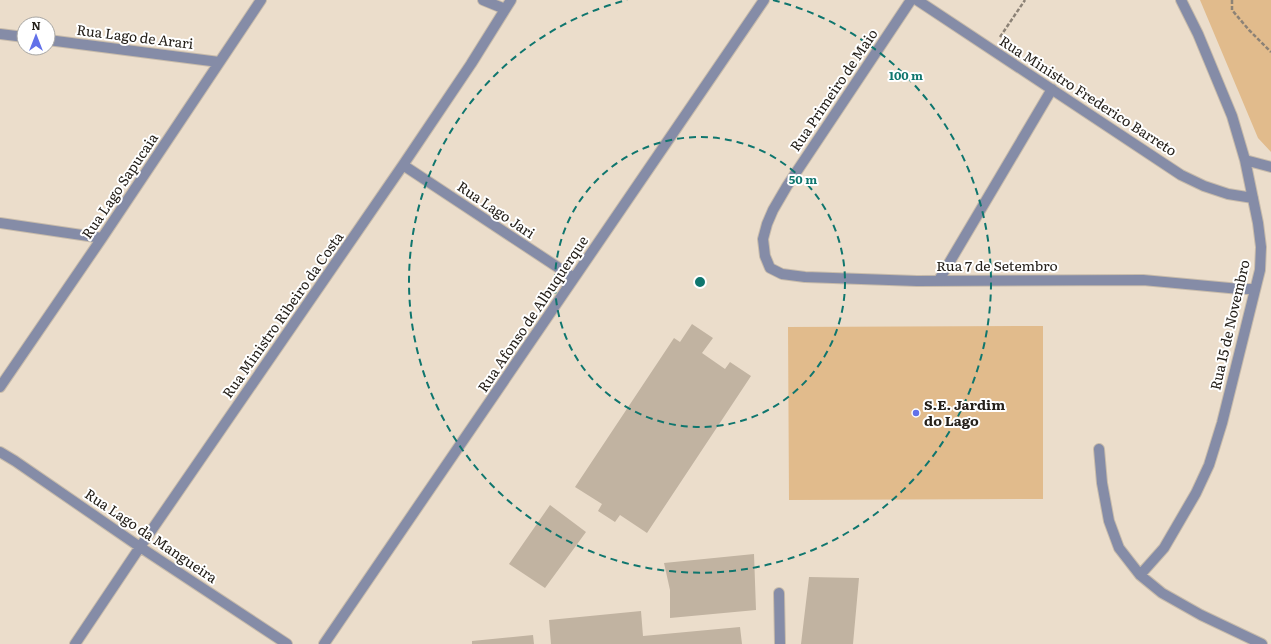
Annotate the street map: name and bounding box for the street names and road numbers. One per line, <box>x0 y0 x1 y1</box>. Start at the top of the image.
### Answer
street label: Rua Lago de Arari <box>76 19 195 53</box>
street label: Rua Primeiro de Maio <box>785 24 882 155</box>
street label: Rua Ministro Frederico Barreto <box>996 30 1181 160</box>
street label: Rua Lago Sapucaia <box>76 128 162 242</box>
street label: Rua Lago Jari <box>454 176 540 243</box>
street label: Rua Ministro Ribeiro da Costa <box>217 227 348 402</box>
street label: Rua Afonso de Albuquerque <box>472 231 592 396</box>
street label: Rua 7 de Setembro <box>936 255 1058 275</box>
street label: Rua 15 de Novembro <box>1204 258 1254 392</box>
street label: Rua Lago da Mangueira <box>81 483 222 587</box>

